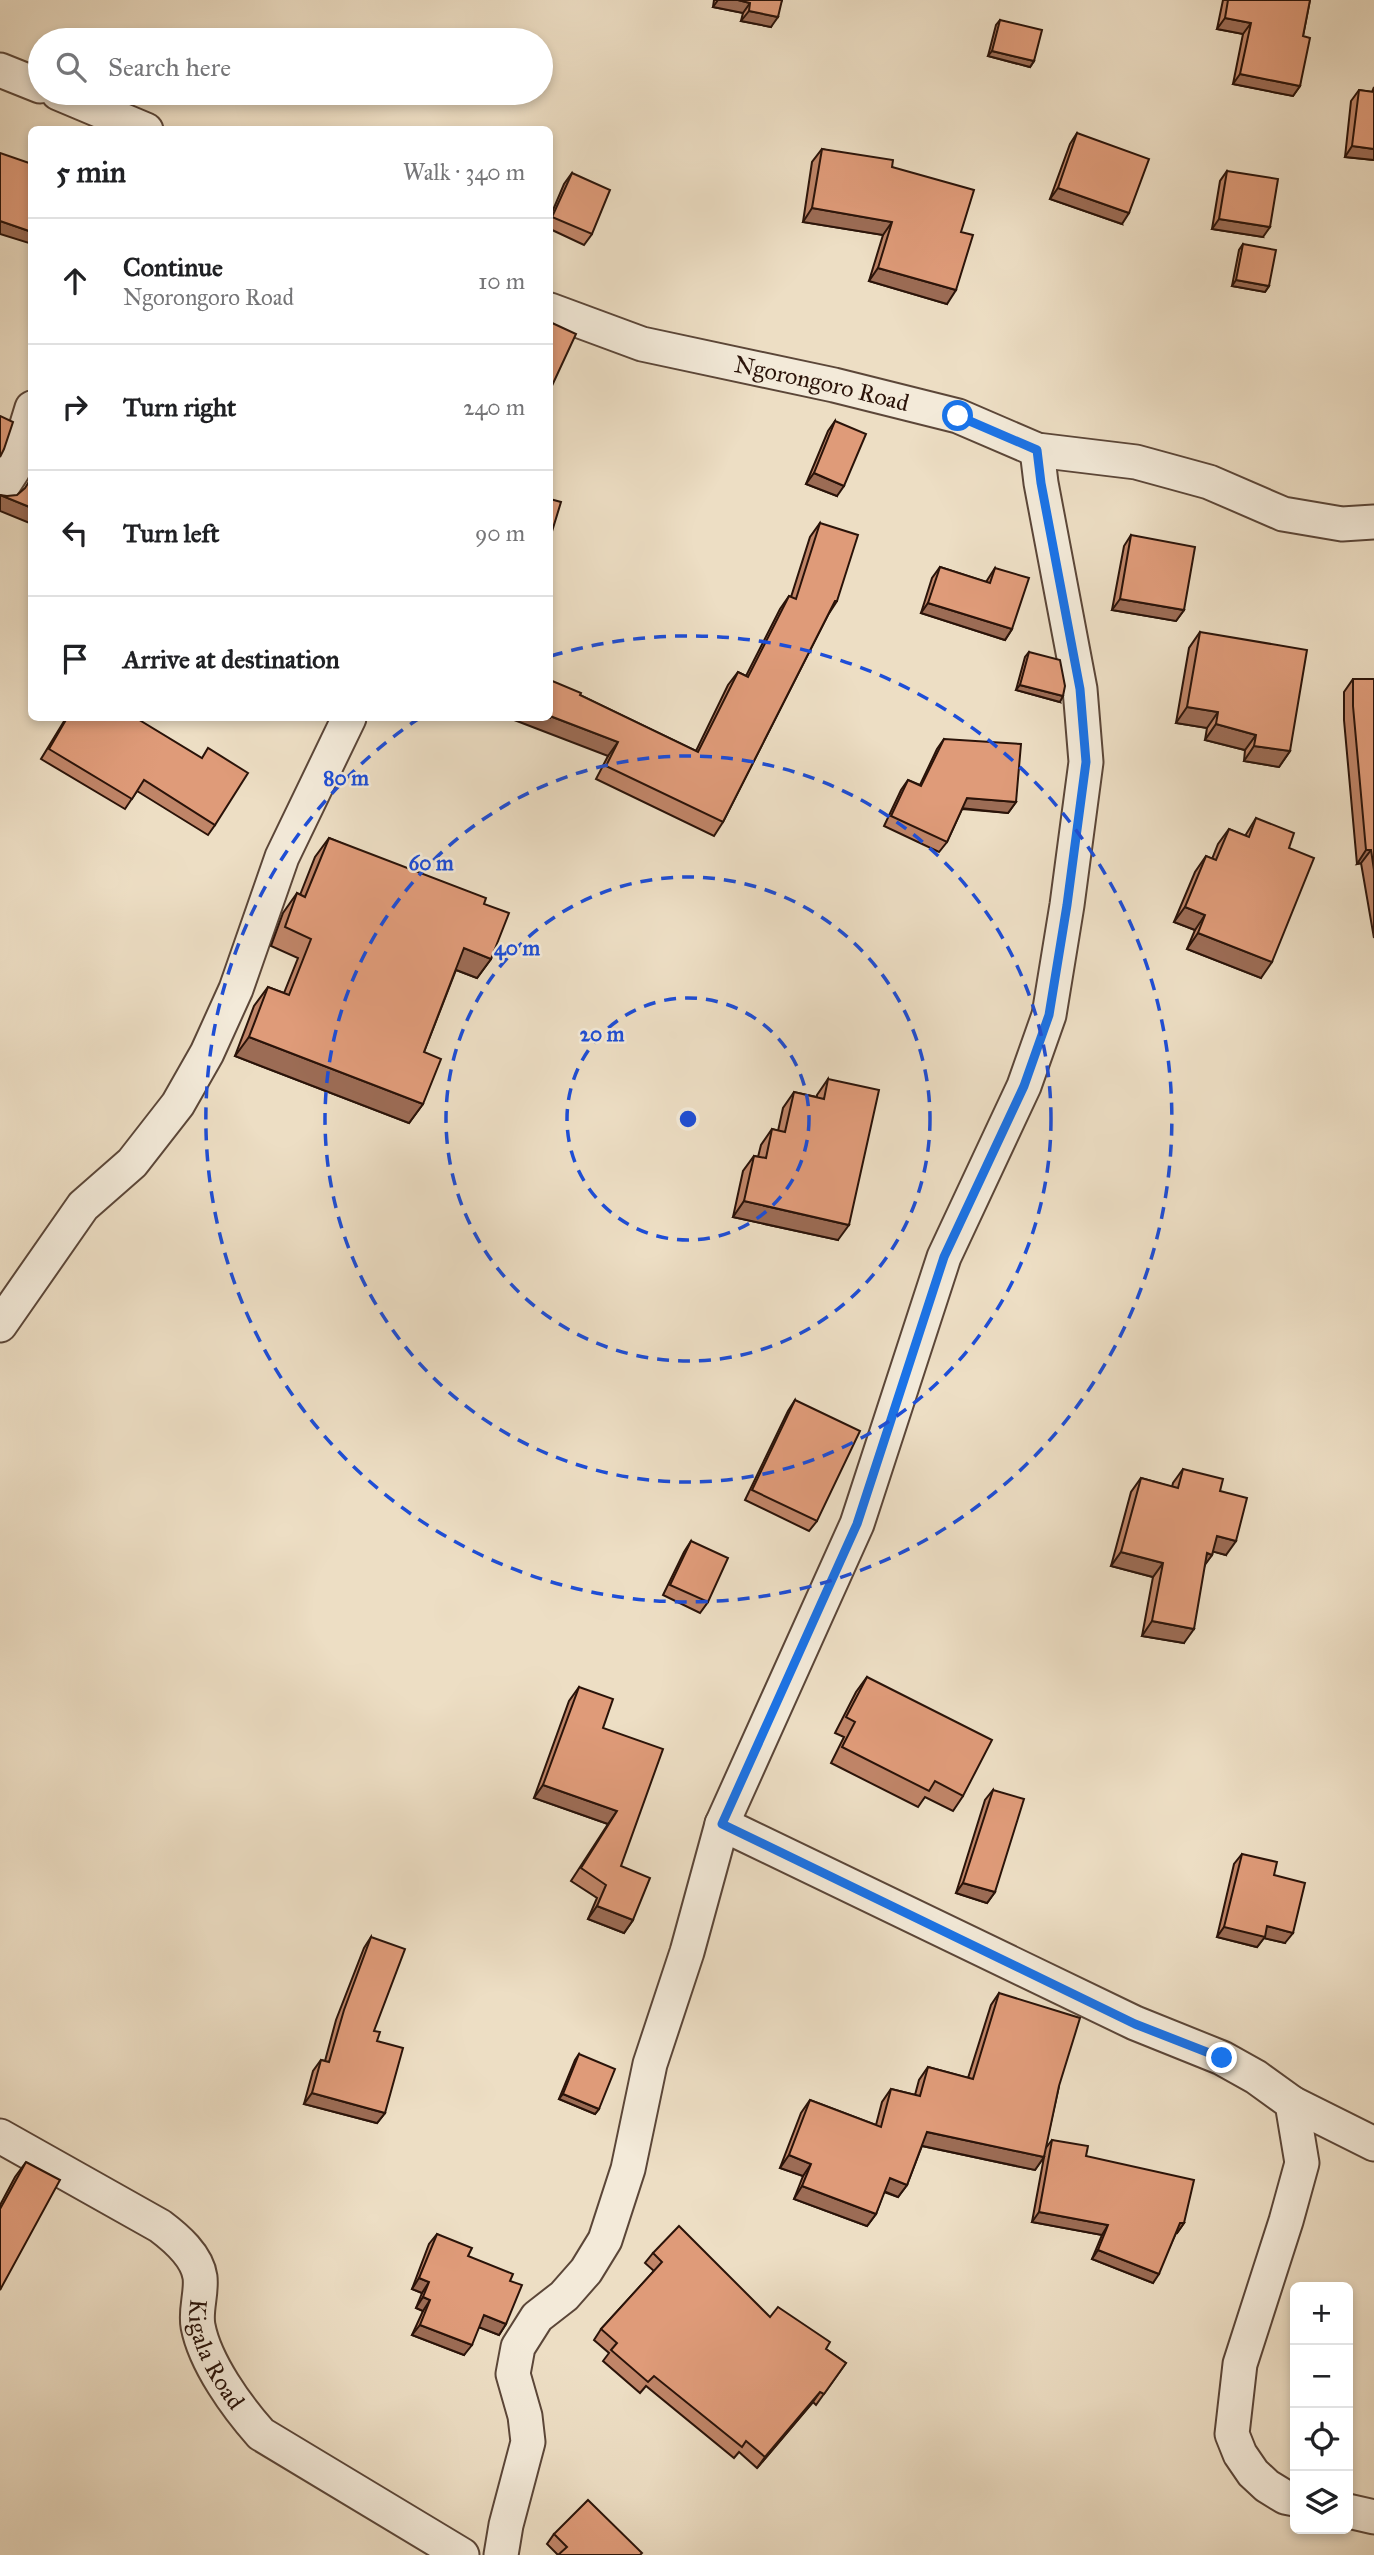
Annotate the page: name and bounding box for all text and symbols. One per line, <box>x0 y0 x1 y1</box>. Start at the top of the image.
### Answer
search box <box>28 28 553 105</box>
icon: search <box>52 48 90 86</box>
text: Search here <box>108 51 231 83</box>
text: 5 min <box>56 154 126 190</box>
text: Walk · 340 m <box>403 158 525 186</box>
text: Continue <box>123 251 223 283</box>
icon: ahead <box>56 262 94 300</box>
text: 10 m <box>478 267 525 295</box>
text: Ngorongoro Road <box>123 283 294 311</box>
street label: Ngorongoro Road <box>731 349 912 418</box>
icon: right <box>56 388 94 426</box>
text: Turn right <box>123 391 236 423</box>
text: 240 m <box>463 393 525 421</box>
route start <box>942 400 973 431</box>
icon: left <box>56 514 94 552</box>
text: Turn left <box>123 517 219 549</box>
text: 90 m <box>475 519 525 547</box>
icon: arrive <box>56 640 94 678</box>
text: Arrive at destination <box>123 643 340 675</box>
text: 80 m <box>323 765 369 791</box>
text: 60 m <box>408 850 454 876</box>
text: 40 m <box>494 935 540 961</box>
text: 20 m <box>580 1021 625 1047</box>
centre of rings <box>676 1107 700 1131</box>
route end <box>1206 2042 1237 2073</box>
map controls <box>1290 2282 1353 2534</box>
button: + <box>1290 2282 1353 2345</box>
street label: Kigala Road <box>182 2297 251 2415</box>
button: − <box>1290 2345 1353 2408</box>
button: locate <box>1290 2408 1353 2471</box>
button: layers <box>1290 2471 1353 2534</box>

